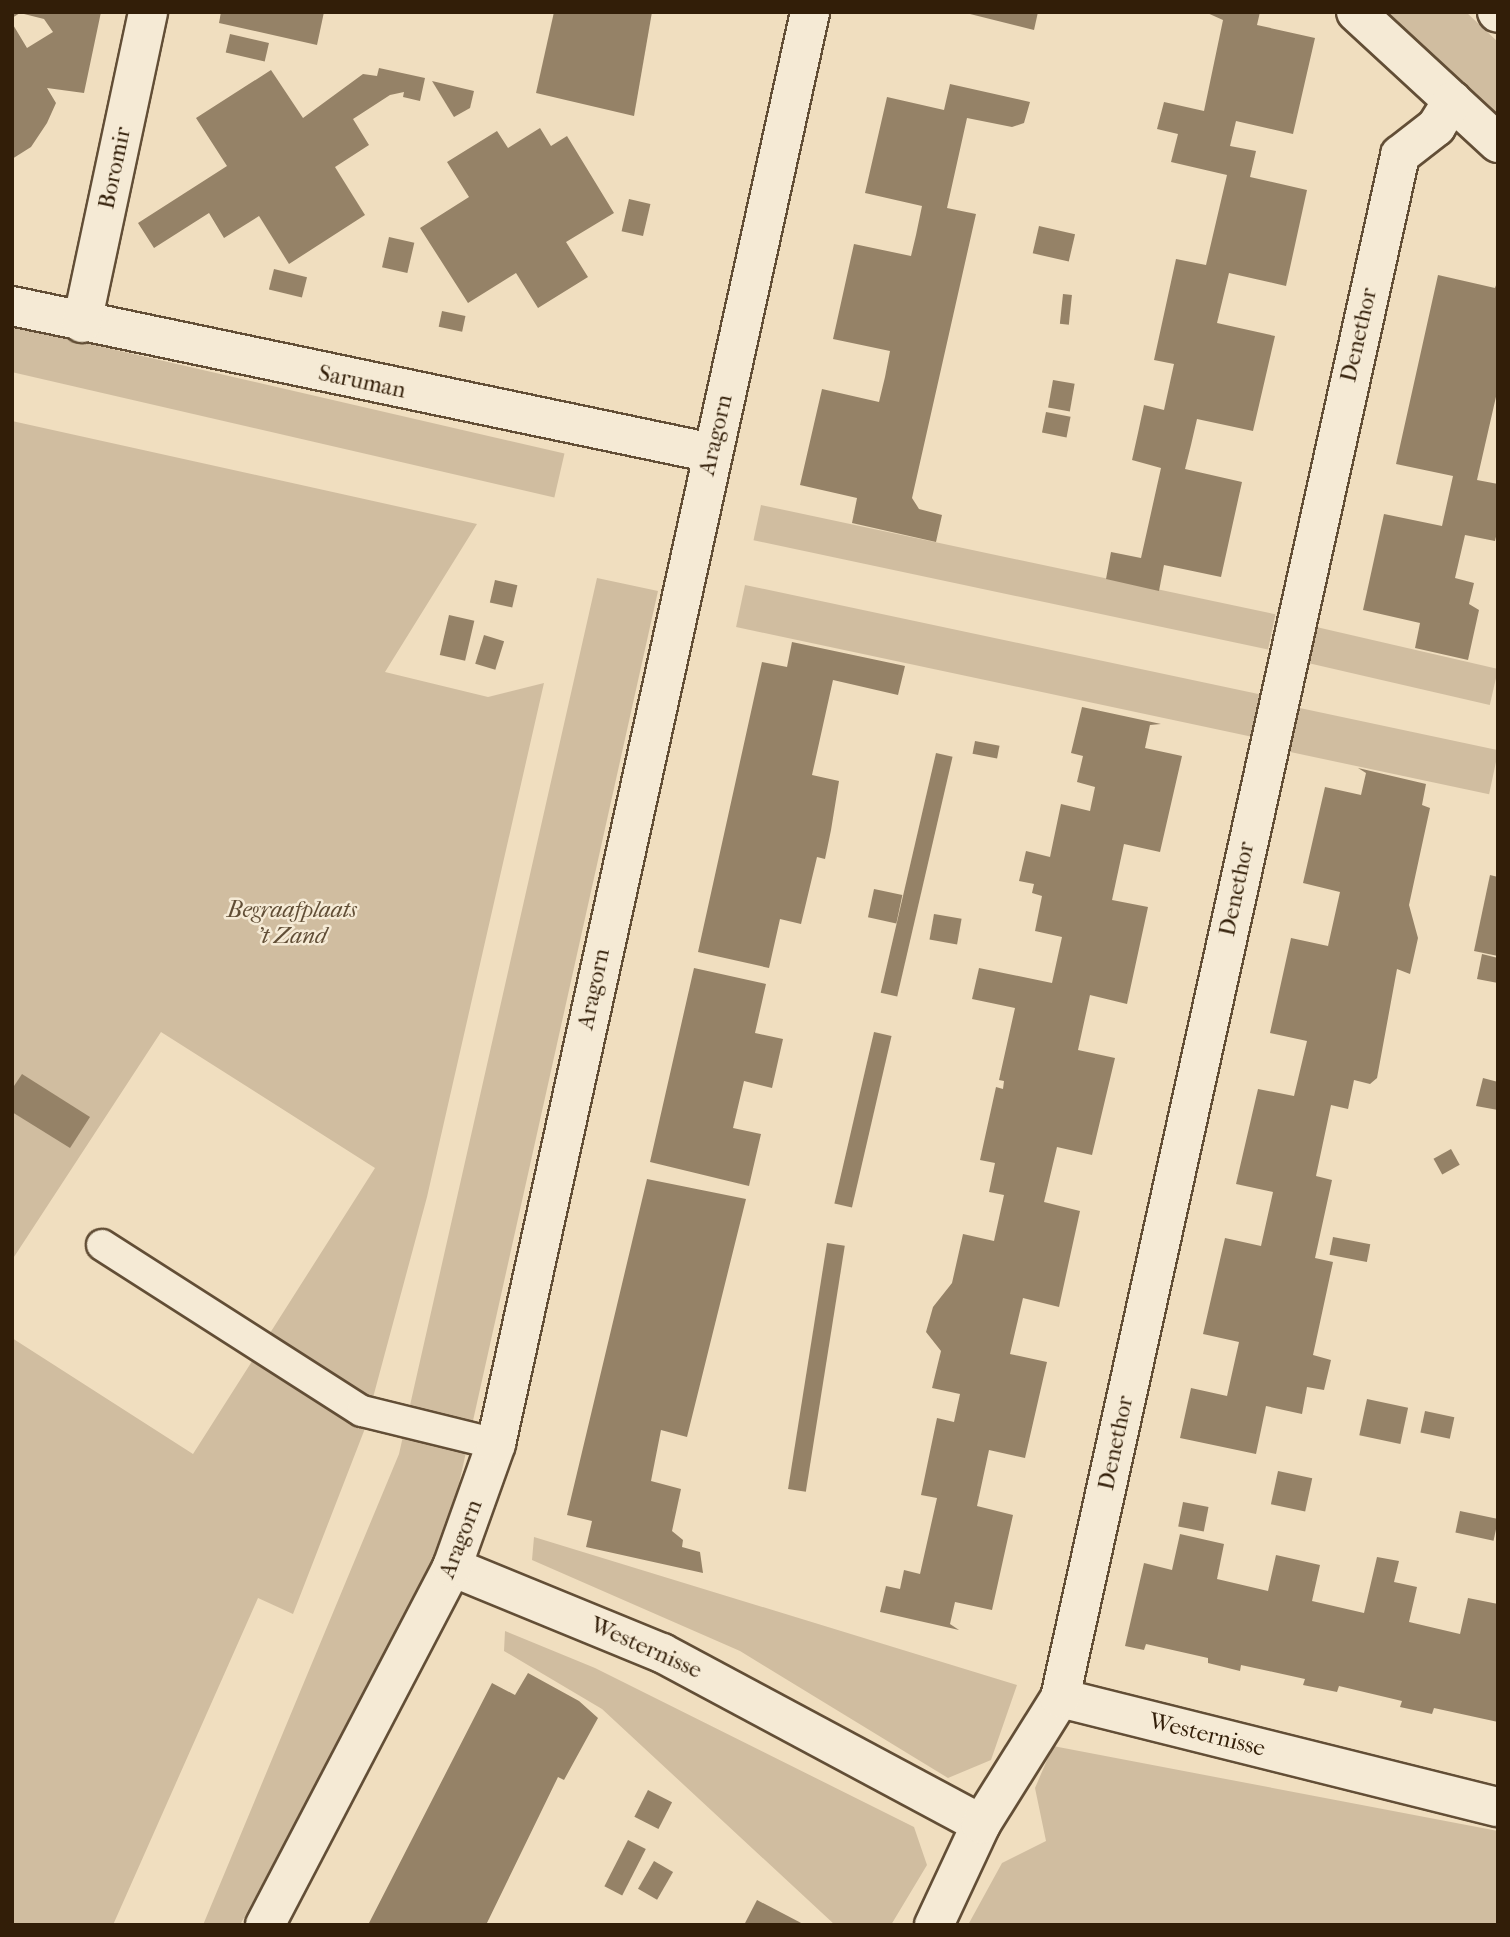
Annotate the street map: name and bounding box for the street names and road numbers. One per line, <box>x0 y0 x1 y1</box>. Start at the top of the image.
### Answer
street label: Boromir <box>93 124 137 212</box>
street label: Denethor <box>1335 285 1383 385</box>
street label: Saruman <box>316 359 408 405</box>
street label: Aragorn <box>693 392 739 478</box>
street label: Denethor <box>1214 839 1260 939</box>
street label: Aragorn <box>572 946 616 1032</box>
street label: Denethor <box>1093 1393 1139 1493</box>
street label: Aragorn <box>433 1496 489 1582</box>
street label: Westernisse <box>586 1611 706 1685</box>
street label: Westernisse <box>1146 1707 1268 1763</box>

